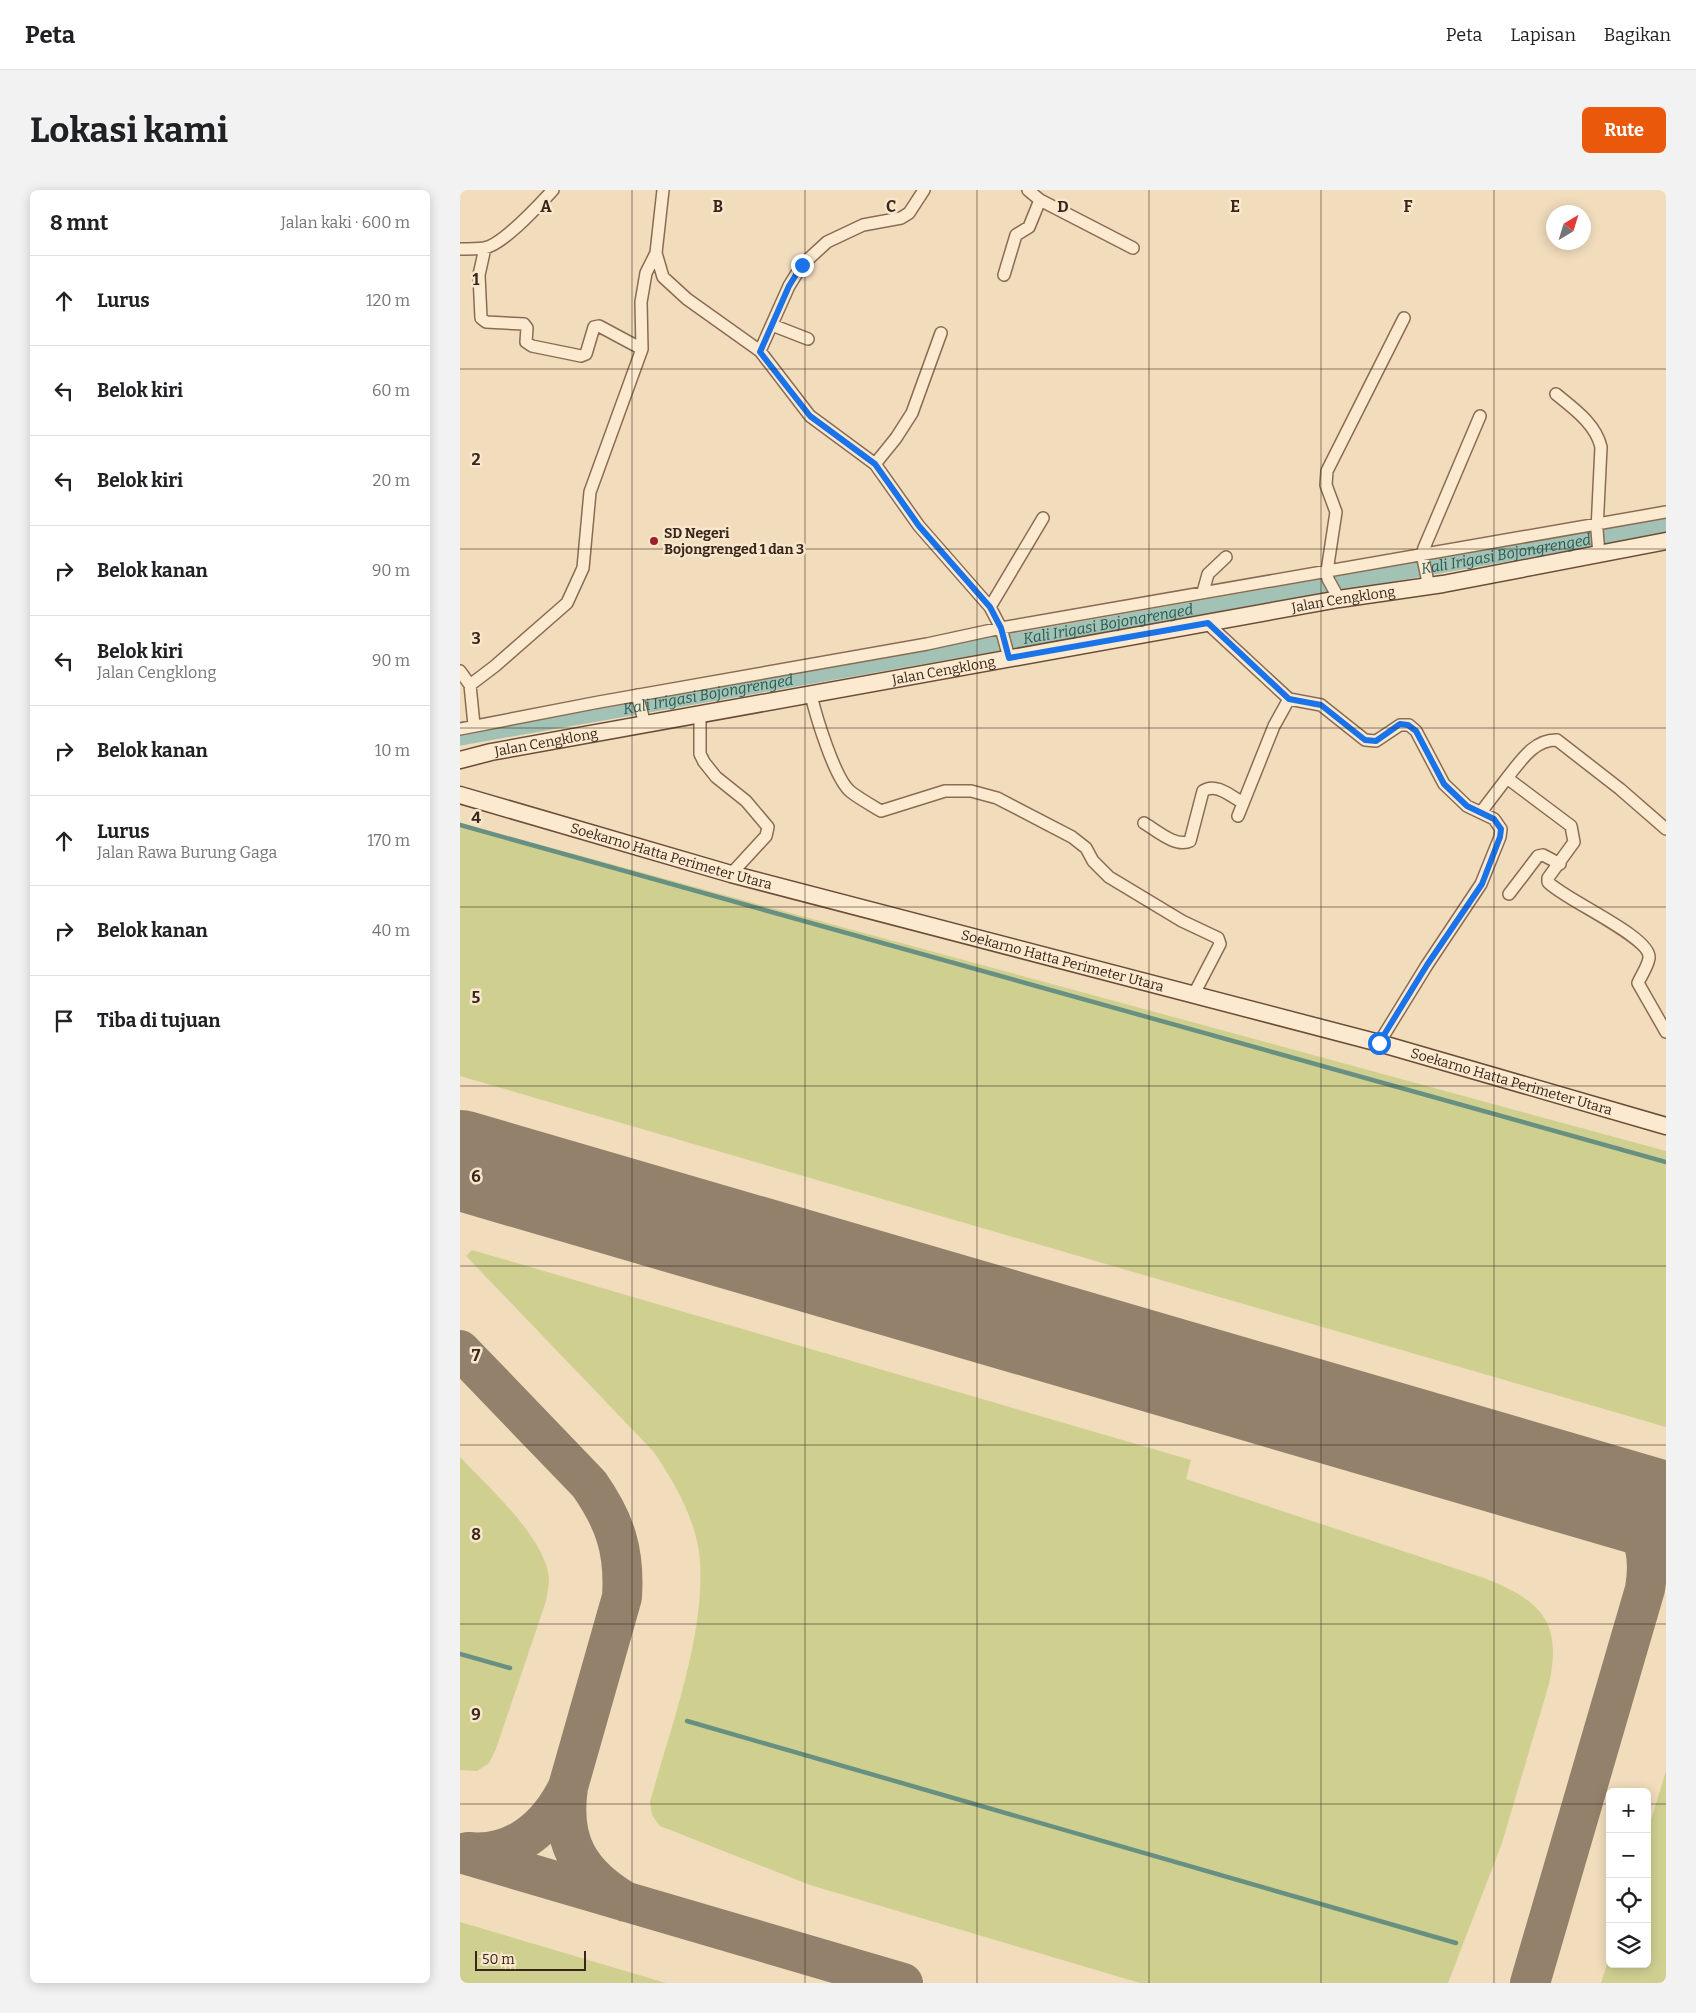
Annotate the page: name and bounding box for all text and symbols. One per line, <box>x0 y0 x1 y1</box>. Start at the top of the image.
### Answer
text: Peta <box>25 21 75 49</box>
text: Peta <box>1446 24 1482 46</box>
text: Lapisan <box>1510 24 1576 46</box>
text: Bagikan <box>1604 24 1671 46</box>
button: Rute <box>1582 107 1666 153</box>
text: Lokasi kami <box>30 109 228 151</box>
text: A <box>540 197 552 216</box>
text: B <box>713 197 723 216</box>
text: C <box>886 197 896 216</box>
text: D <box>1057 197 1069 216</box>
text: E <box>1230 197 1240 216</box>
text: F <box>1404 197 1413 216</box>
north arrow <box>1546 205 1591 250</box>
text: 8 mnt <box>50 210 108 236</box>
text: Jalan kaki · 600 m <box>281 213 410 232</box>
route end <box>791 254 814 277</box>
text: 1 <box>473 270 480 289</box>
icon: ahead <box>50 287 78 315</box>
text: Lurus <box>97 289 150 312</box>
text: 120 m <box>366 291 410 310</box>
icon: left <box>50 377 78 405</box>
text: Belok kiri <box>97 379 183 402</box>
text: 60 m <box>372 381 410 400</box>
text: 2 <box>471 450 481 469</box>
icon: left <box>50 467 78 495</box>
text: Belok kiri <box>97 469 183 492</box>
text: 20 m <box>373 471 410 490</box>
place label: SD Negeri Bojongrenged 1 dan 3 <box>664 525 804 558</box>
water label: Kali Irigasi Bojongrenged <box>1419 530 1593 578</box>
marker: SD Negeri Bojongrenged 1 dan 3 <box>648 535 660 547</box>
icon: right <box>50 557 78 585</box>
text: Belok kanan <box>97 559 208 582</box>
text: 90 m <box>372 561 410 580</box>
street label: Jalan Cengklong <box>1289 583 1396 617</box>
water label: Kali Irigasi Bojongrenged <box>1022 600 1195 648</box>
text: 3 <box>471 629 481 648</box>
text: Belok kiri <box>97 640 183 663</box>
icon: left <box>50 647 78 675</box>
text: 90 m <box>372 651 410 670</box>
street label: Jalan Cengklong <box>890 653 997 689</box>
text: Jalan Cengklong <box>97 663 216 682</box>
water label: Kali Irigasi Bojongrenged <box>622 671 795 718</box>
street label: Jalan Cengklong <box>492 725 599 760</box>
icon: right <box>50 737 78 765</box>
text: Belok kanan <box>97 739 208 762</box>
text: 10 m <box>375 741 410 760</box>
text: 4 <box>471 808 481 827</box>
text: Lurus <box>97 820 150 843</box>
street label: Soekarno Hatta Perimeter Utara <box>568 820 774 893</box>
icon: ahead <box>50 827 78 855</box>
text: 170 m <box>367 831 410 850</box>
text: Jalan Rawa Burung Gaga <box>97 843 277 862</box>
icon: right <box>50 917 78 945</box>
text: Belok kanan <box>97 919 208 942</box>
text: 40 m <box>372 921 410 940</box>
street label: Soekarno Hatta Perimeter Utara <box>959 926 1166 996</box>
text: 5 <box>472 988 481 1007</box>
icon: arrive <box>50 1007 78 1035</box>
text: Tiba di tujuan <box>97 1009 221 1032</box>
route start <box>1368 1032 1391 1055</box>
street label: Soekarno Hatta Perimeter Utara <box>1409 1045 1615 1119</box>
text: 6 <box>471 1167 481 1186</box>
text: 7 <box>472 1346 481 1365</box>
text: 8 <box>471 1525 481 1544</box>
text: 9 <box>471 1705 481 1724</box>
map controls <box>1606 1788 1651 1968</box>
button: + <box>1606 1788 1651 1833</box>
button: − <box>1606 1833 1651 1878</box>
button: locate <box>1606 1878 1651 1923</box>
button: layers <box>1606 1923 1651 1968</box>
scale bar <box>475 1948 586 1971</box>
text: 50 m <box>482 1951 515 1968</box>

